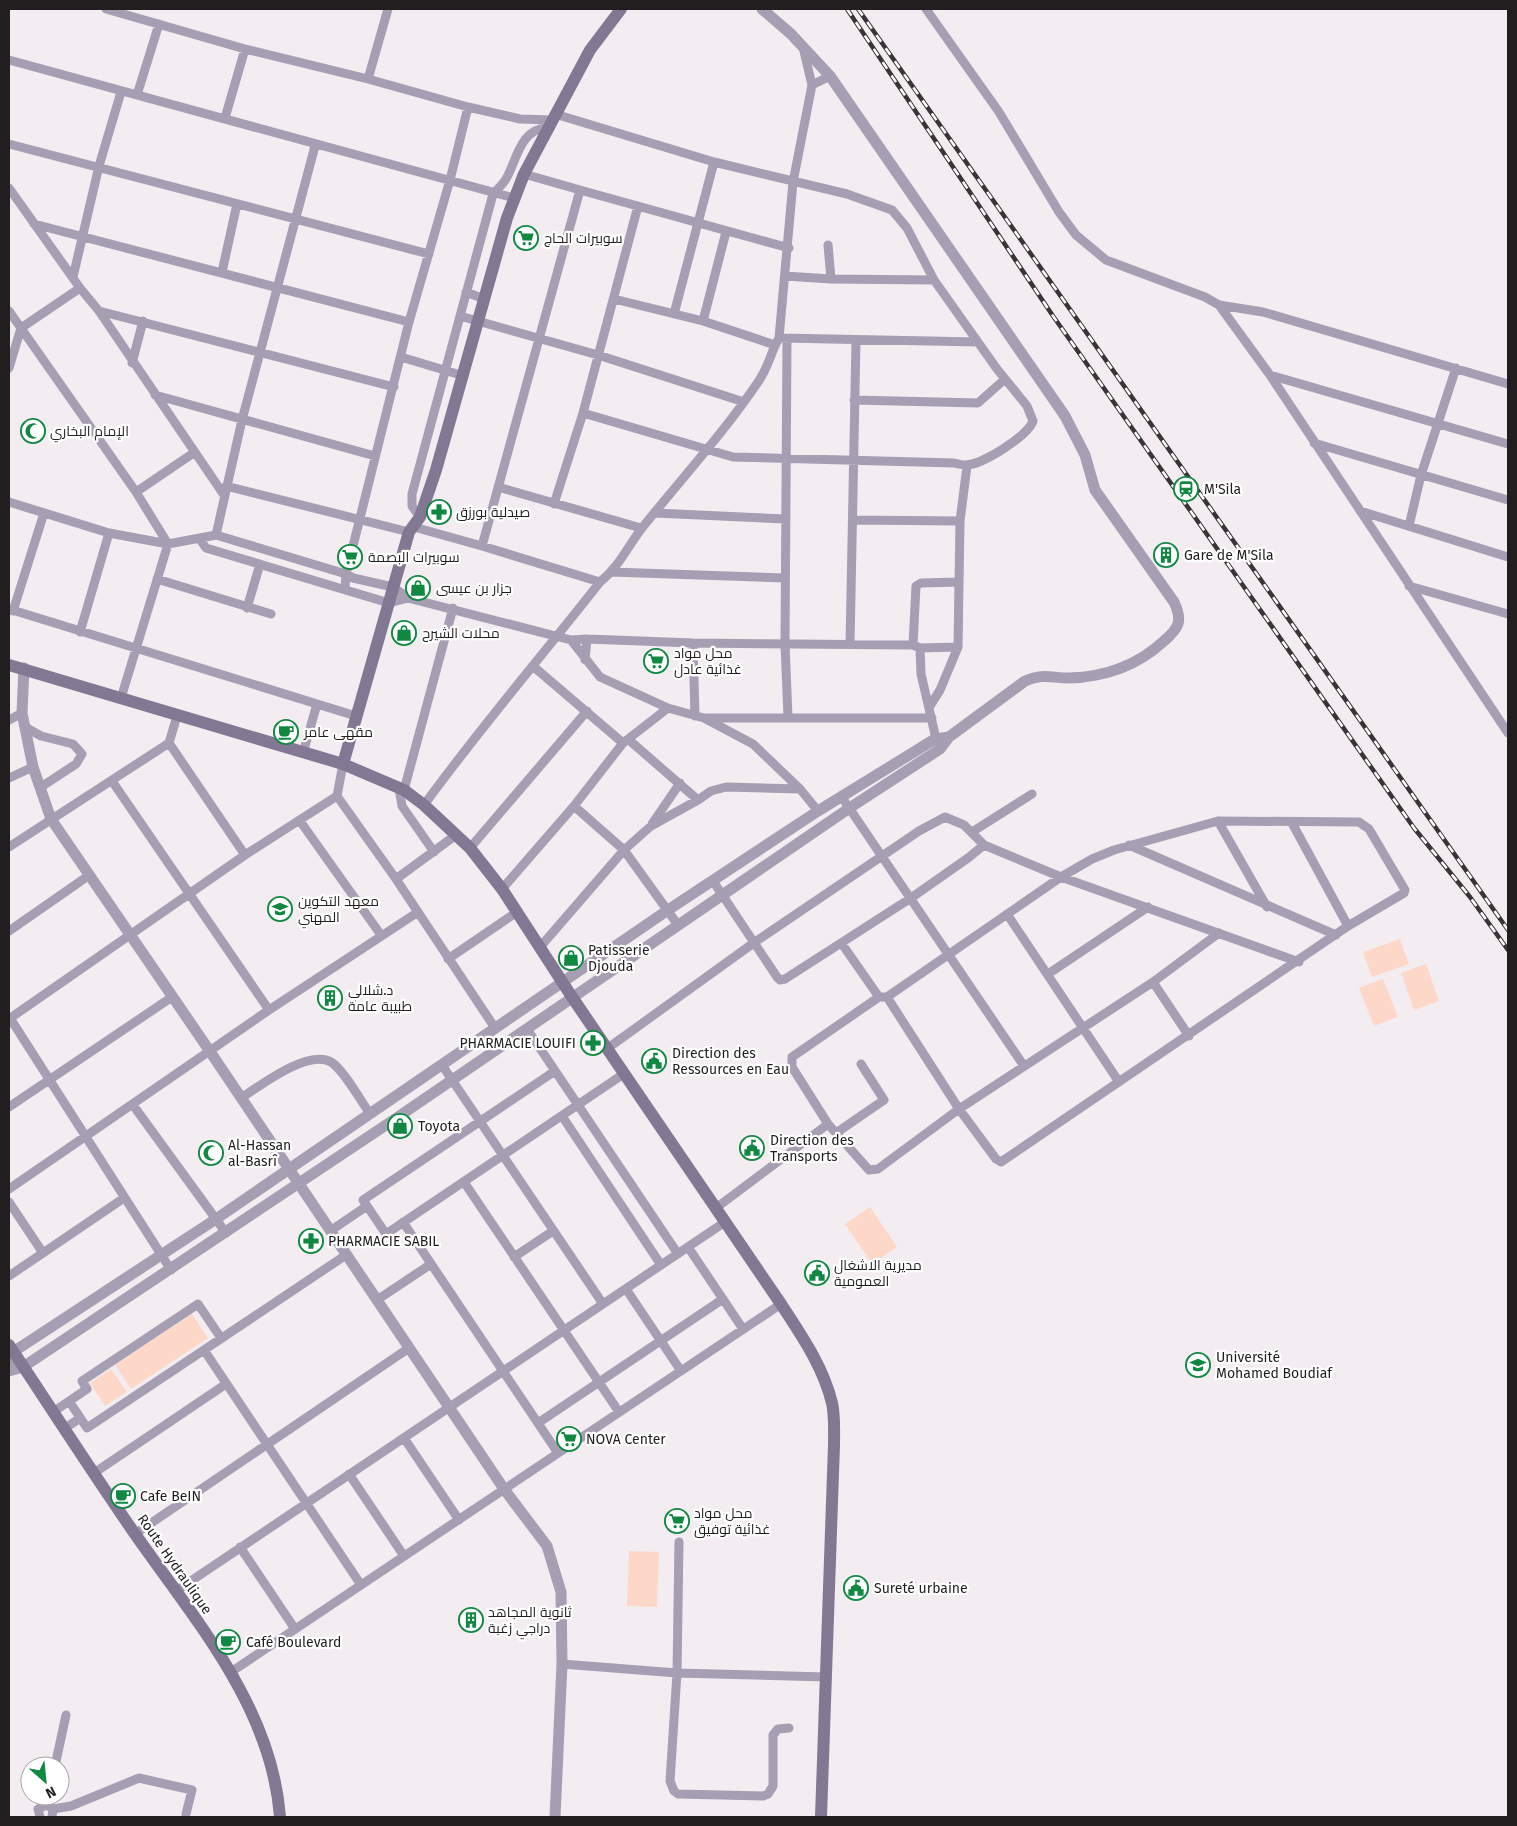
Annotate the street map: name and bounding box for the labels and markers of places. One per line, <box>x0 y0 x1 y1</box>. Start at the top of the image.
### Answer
supermarket icon: سوبيرات الحاج <box>513 225 539 251</box>
place label: سوبيرات الحاج <box>544 230 623 247</box>
mosque icon: الإمام البخاري <box>20 418 46 444</box>
place label: الإمام البخاري <box>50 423 129 443</box>
station icon: M'Sila <box>1173 476 1199 502</box>
place label: M'Sila <box>1204 481 1241 498</box>
pharmacy icon: صيدلية بورزق <box>426 499 452 525</box>
place label: صيدلية بورزق <box>456 504 530 521</box>
building icon: Gare de M'Sila <box>1153 542 1179 568</box>
supermarket icon: سوبيرات البصمة <box>337 544 363 570</box>
place label: Gare de M'Sila <box>1184 547 1274 564</box>
place label: سوبيرات البصمة <box>368 549 459 566</box>
shop icon: جزار بن عيسى <box>405 575 431 601</box>
place label: جزار بن عيسى <box>436 580 512 597</box>
shop icon: محلات الشيرح <box>391 620 417 646</box>
place label: محلات الشيرح <box>422 625 500 642</box>
place label: محل مواد غذائية عادل <box>674 645 742 678</box>
supermarket icon: محل مواد غذائية عادل <box>643 648 669 674</box>
cafe icon: مقهى عامر <box>273 719 299 745</box>
place label: مقهى عامر <box>303 724 373 741</box>
place label: معهد التكوين المهني <box>298 893 379 929</box>
school or university icon: معهد التكوين المهني <box>267 896 293 922</box>
place label: Patisserie Djouda <box>588 942 650 975</box>
shop icon: Patisserie Djouda <box>558 945 584 971</box>
place label: د.شلالي طبيبة عامة <box>348 982 412 1015</box>
building icon: د.شلالي طبيبة عامة <box>317 985 343 1011</box>
pharmacy icon: PHARMACIE LOUIFI <box>580 1030 606 1056</box>
place label: PHARMACIE LOUIFI <box>459 1035 576 1052</box>
place label: Direction des Ressources en Eau <box>672 1045 789 1078</box>
public building icon: Direction des Ressources en Eau <box>641 1048 667 1074</box>
shop icon: Toyota <box>387 1113 413 1139</box>
place label: Toyota <box>418 1118 460 1135</box>
place label: Direction des Transports <box>770 1132 854 1165</box>
public building icon: Direction des Transports <box>739 1135 765 1161</box>
place label: Al-Hassan al-Basrî <box>228 1137 291 1170</box>
mosque icon: Al-Hassan al-Basrî <box>198 1140 224 1166</box>
pharmacy icon: PHARMACIE SABIL <box>298 1228 324 1254</box>
place label: PHARMACIE SABIL <box>328 1233 439 1250</box>
place label: مديرية الاشغال العمومية <box>834 1257 922 1290</box>
public building icon: مديرية الاشغال العمومية <box>804 1260 830 1286</box>
place label: Université Mohamed Boudiaf <box>1216 1349 1333 1382</box>
school or university icon: Université Mohamed Boudiaf <box>1185 1352 1211 1378</box>
supermarket icon: NOVA Center <box>556 1426 582 1452</box>
place label: NOVA Center <box>586 1431 666 1448</box>
cafe icon: Cafe BeIN <box>110 1483 136 1509</box>
place label: Cafe BeIN <box>140 1488 201 1505</box>
place label: محل مواد غذائية توفيق <box>694 1505 770 1538</box>
supermarket icon: محل مواد غذائية توفيق <box>664 1508 690 1534</box>
public building icon: Sureté urbaine <box>843 1575 869 1601</box>
place label: Sureté urbaine <box>874 1580 968 1597</box>
place label: ثانوية المجاهد دراجي زغبة <box>488 1604 572 1640</box>
building icon: ثانوية المجاهد دراجي زغبة <box>458 1607 484 1633</box>
cafe icon: Café Boulevard <box>215 1629 241 1655</box>
place label: Café Boulevard <box>246 1634 341 1651</box>

